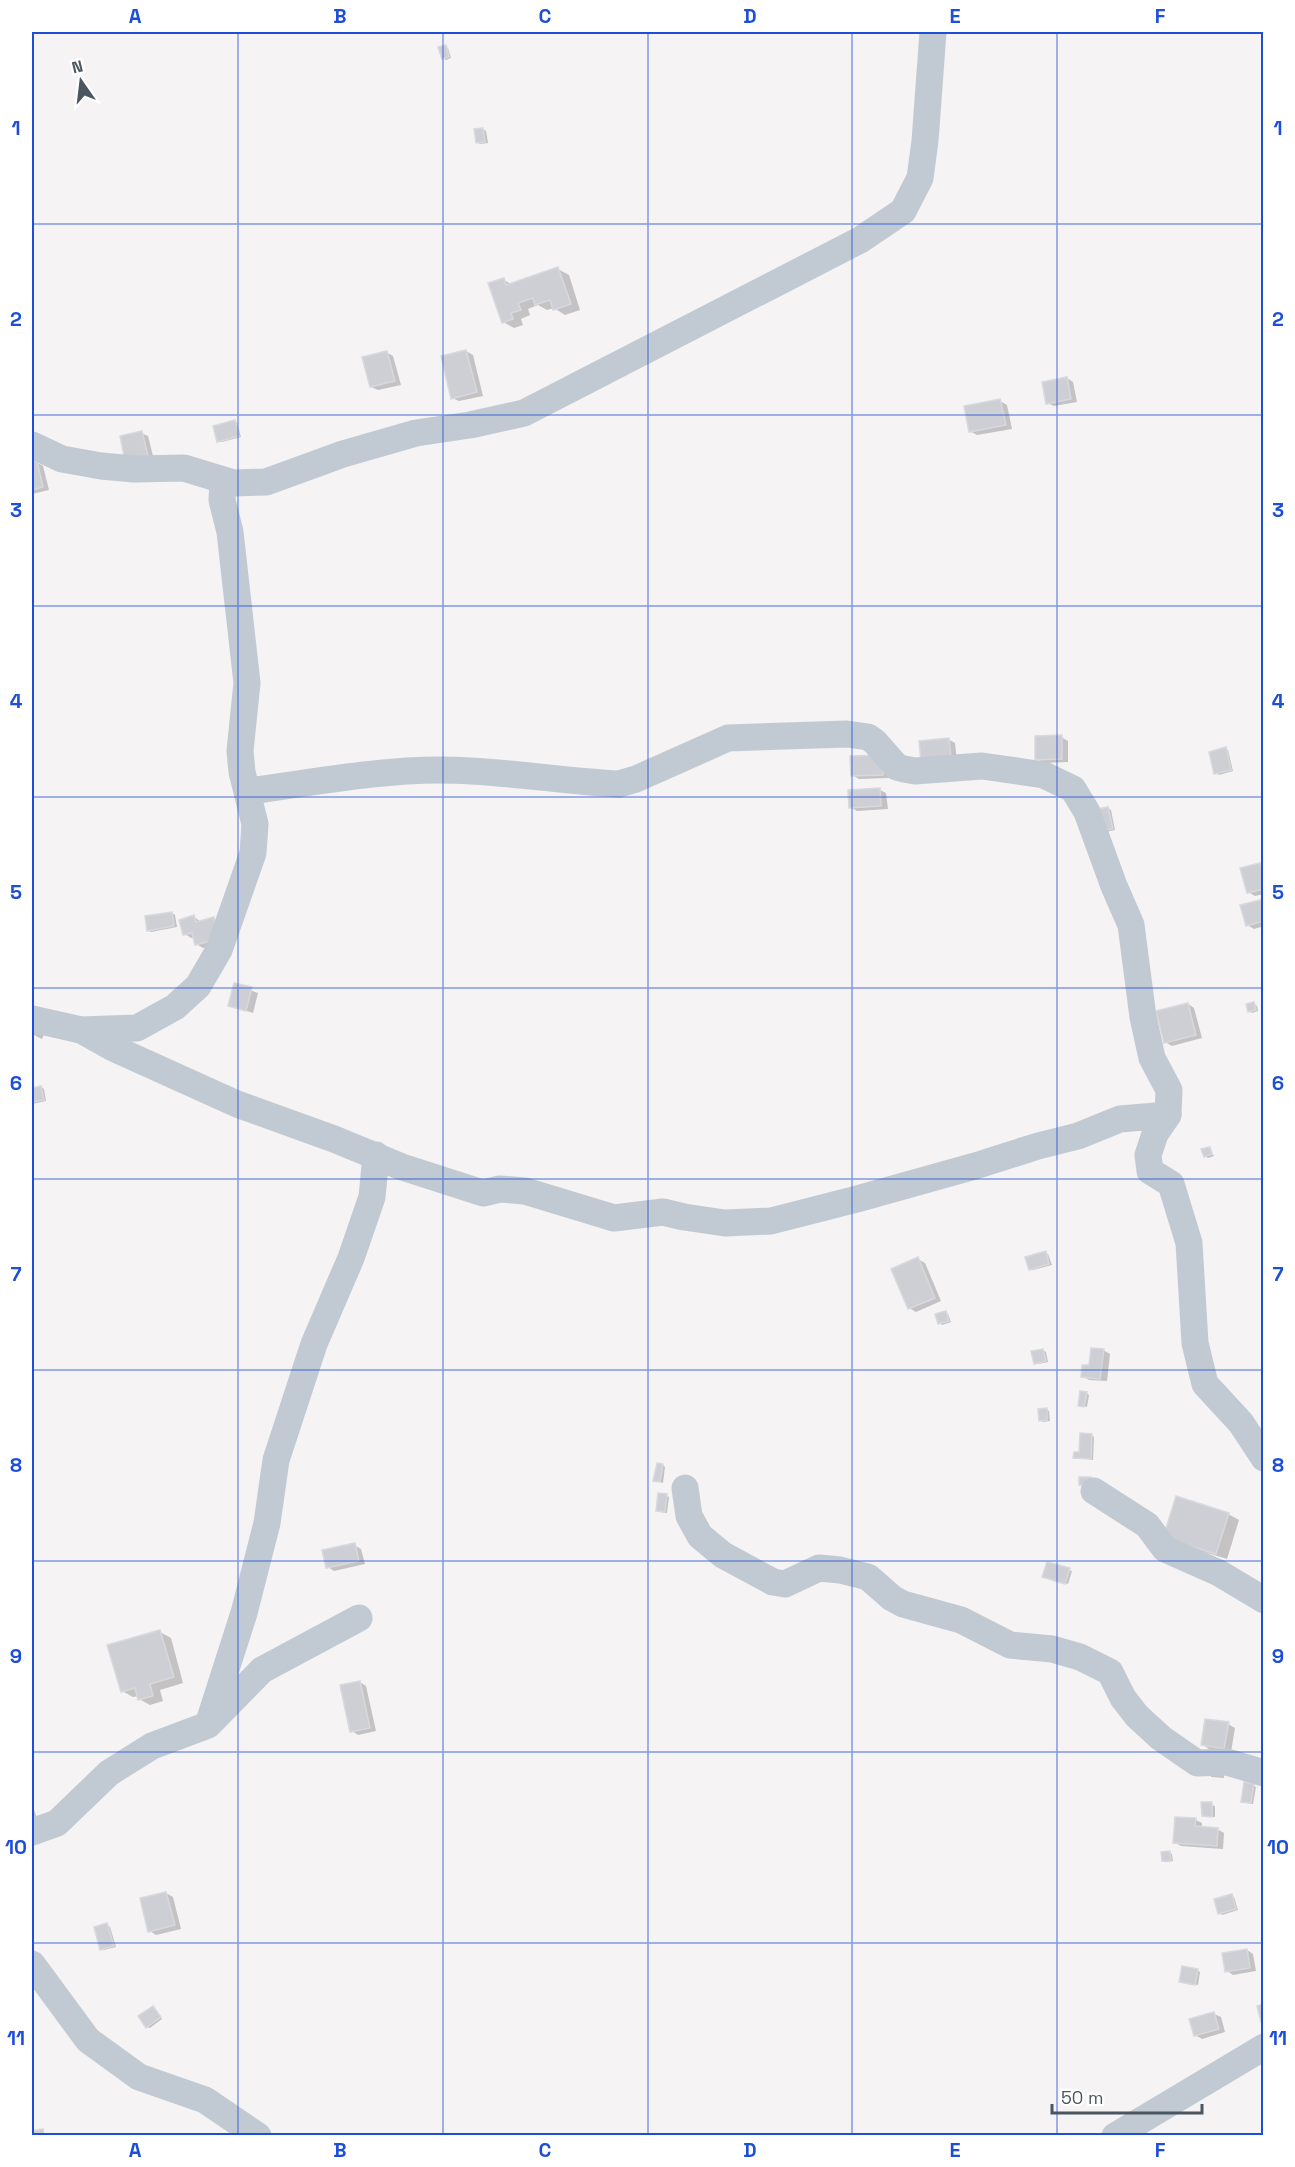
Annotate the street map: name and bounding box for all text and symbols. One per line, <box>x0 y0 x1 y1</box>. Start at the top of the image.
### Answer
text: A <box>129 3 142 29</box>
text: B <box>333 3 347 29</box>
text: C <box>539 3 552 29</box>
text: D <box>743 3 757 29</box>
text: E <box>949 3 961 29</box>
text: F <box>1155 3 1166 29</box>
north arrow <box>51 51 111 111</box>
text: N <box>70 55 85 78</box>
text: 1 <box>11 115 21 141</box>
text: 1 <box>1273 115 1283 141</box>
text: 2 <box>10 306 22 332</box>
text: 2 <box>1272 306 1284 332</box>
text: 3 <box>10 497 22 523</box>
text: 3 <box>1272 497 1284 523</box>
text: 4 <box>10 688 23 714</box>
text: 4 <box>1272 688 1285 714</box>
text: 5 <box>10 879 22 905</box>
text: 5 <box>1272 879 1284 905</box>
text: 6 <box>10 1070 22 1096</box>
text: 6 <box>1272 1070 1284 1096</box>
text: 7 <box>10 1261 22 1287</box>
text: 7 <box>1272 1261 1284 1287</box>
text: 8 <box>10 1452 22 1478</box>
text: 8 <box>1272 1452 1284 1478</box>
text: 9 <box>10 1643 22 1669</box>
text: 9 <box>1272 1643 1284 1669</box>
text: 10 <box>5 1834 27 1860</box>
text: 10 <box>1267 1834 1289 1860</box>
text: 11 <box>7 2025 25 2051</box>
text: 11 <box>1269 2025 1287 2051</box>
scale bar <box>1052 2077 1202 2115</box>
text: 50 m <box>1061 2086 1103 2109</box>
text: A <box>129 2137 142 2163</box>
text: B <box>333 2137 347 2163</box>
text: C <box>539 2137 552 2163</box>
text: D <box>743 2137 757 2163</box>
text: E <box>949 2137 961 2163</box>
text: F <box>1155 2137 1166 2163</box>

